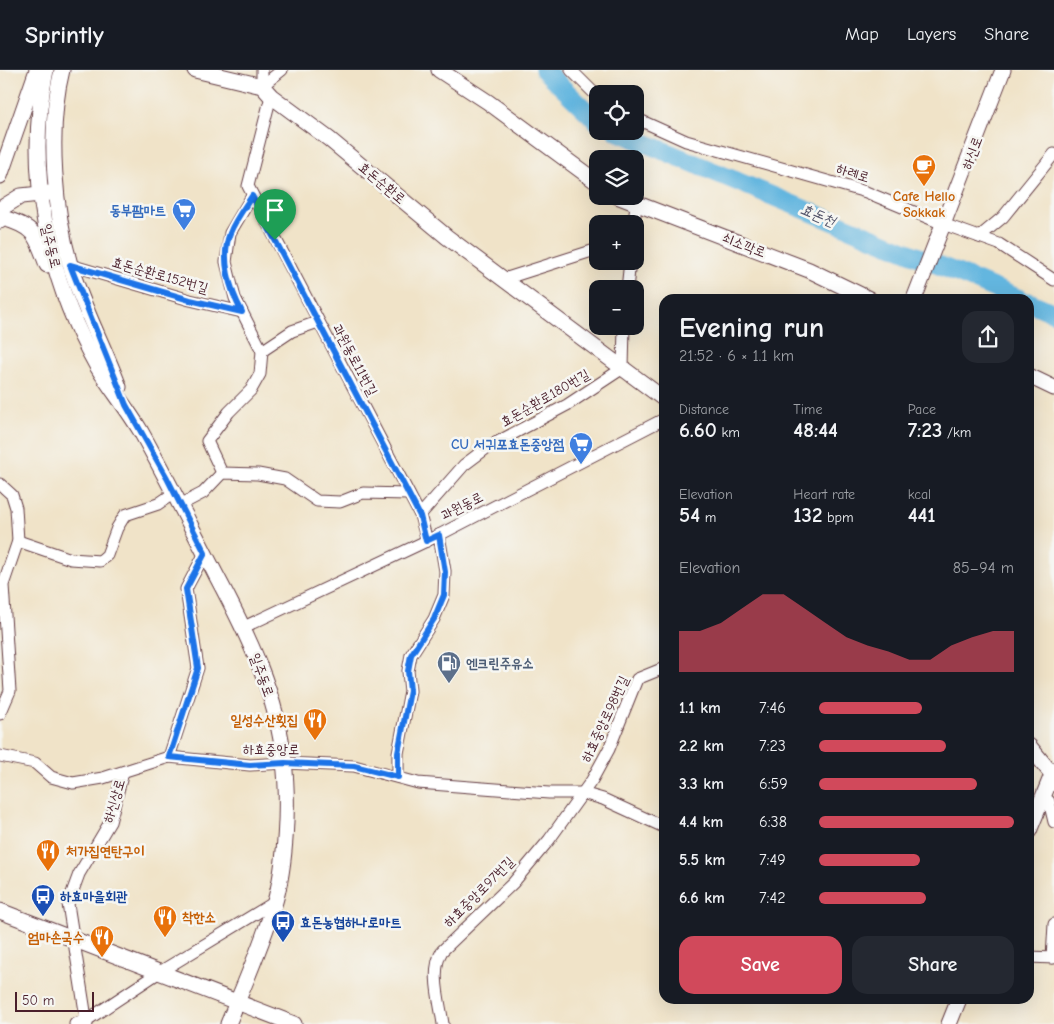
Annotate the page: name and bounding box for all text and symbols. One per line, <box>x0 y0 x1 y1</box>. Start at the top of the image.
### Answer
text: Sprintly <box>25 21 104 49</box>
text: Map <box>845 24 879 45</box>
text: Layers <box>907 24 956 45</box>
text: Share <box>984 24 1029 45</box>
map controls <box>589 85 644 335</box>
button: locate <box>589 85 644 140</box>
street label: 하신로 <box>958 134 986 172</box>
button: layers <box>589 150 644 205</box>
cafe icon: Cafe Hello Sokkak <box>911 153 937 187</box>
street label: 효돈순환로 <box>355 158 409 208</box>
street label: 하례로 <box>834 160 872 186</box>
place label: Cafe Hello Sokkak <box>893 188 955 221</box>
pin <box>254 189 296 240</box>
icon: arrive <box>261 196 289 224</box>
supermarket icon: 동부팜마트 <box>171 197 197 231</box>
water label: 효돈천 <box>798 200 840 231</box>
place label: 동부팜마트 <box>110 202 166 219</box>
button: + <box>589 215 644 270</box>
street label: 일주동로 <box>38 222 64 270</box>
street label: 쇠소깍로 <box>720 229 768 261</box>
street label: 효돈순환로152번길 <box>110 253 211 297</box>
button: − <box>589 280 644 335</box>
button: share <box>962 311 1014 363</box>
text: Evening run <box>679 312 824 344</box>
street label: 과원동로11번길 <box>329 321 381 399</box>
text: 21:52 · 6 × 1.1 km <box>679 347 794 365</box>
street label: 효돈순환로180번길 <box>497 365 593 430</box>
text: Distance <box>679 401 729 418</box>
text: Time <box>793 401 822 418</box>
text: Pace <box>908 401 936 418</box>
text: 6.60 <box>679 418 717 442</box>
text: 48:44 <box>793 418 838 442</box>
text: 7:23 <box>908 418 942 442</box>
text: km <box>717 424 740 441</box>
text: /km <box>942 424 971 441</box>
supermarket icon: CU 서귀포효돈중앙점 <box>568 431 594 465</box>
place label: CU 서귀포효돈중앙점 <box>451 436 565 453</box>
text: Elevation <box>679 486 733 503</box>
text: Heart rate <box>793 486 855 503</box>
text: kcal <box>908 486 931 503</box>
street label: 과원동로 <box>438 488 486 524</box>
text: 54 <box>679 503 700 527</box>
text: 132 <box>793 503 822 527</box>
text: 441 <box>908 503 936 527</box>
text: m <box>700 509 716 526</box>
text: bpm <box>822 509 854 526</box>
text: Elevation <box>679 559 740 577</box>
text: 85–94 m <box>953 559 1014 577</box>
fuel station icon: 엔크린주유소 <box>436 650 462 684</box>
street label: 일주동로 <box>246 651 278 699</box>
place label: 엔크린주유소 <box>466 655 534 672</box>
street label: 하효중앙로98번길 <box>578 672 633 765</box>
text: 1.1 km <box>679 699 721 717</box>
text: 7:46 <box>759 699 786 717</box>
restaurant icon: 일성수산횟집 <box>302 707 328 741</box>
place label: 일성수산횟집 <box>230 712 298 729</box>
text: 2.2 km <box>679 737 724 755</box>
text: 7:23 <box>759 737 786 755</box>
street label: 하효중앙로 <box>243 741 299 758</box>
text: 3.3 km <box>679 775 724 793</box>
text: 6:59 <box>759 775 788 793</box>
street label: 하신상로 <box>99 777 129 825</box>
text: 4.4 km <box>679 813 723 831</box>
text: 6:38 <box>759 813 787 831</box>
restaurant icon: 처가집연탄구이 <box>35 838 61 872</box>
place label: 처가집연탄구이 <box>66 843 145 860</box>
text: 5.5 km <box>679 851 725 869</box>
text: 7:49 <box>759 851 786 869</box>
street label: 하효중앙로97번길 <box>440 853 518 931</box>
bus stop icon: 하효마을회관 <box>30 883 56 917</box>
place label: 하효마을회관 <box>60 888 128 905</box>
text: 6.6 km <box>679 889 725 907</box>
text: 7:42 <box>759 889 786 907</box>
restaurant icon: 착한소 <box>152 904 178 938</box>
place label: 착한소 <box>182 909 216 926</box>
bus stop icon: 효돈농협하나로마트 <box>270 909 296 943</box>
place label: 효돈농협하나로마트 <box>300 914 401 931</box>
restaurant icon: 엄마손국수 <box>89 924 115 958</box>
place label: 엄마손국수 <box>28 929 84 946</box>
button: Save <box>679 936 842 994</box>
button: Share <box>852 936 1014 994</box>
scale bar <box>15 989 94 1012</box>
text: 50 m <box>22 992 54 1009</box>

